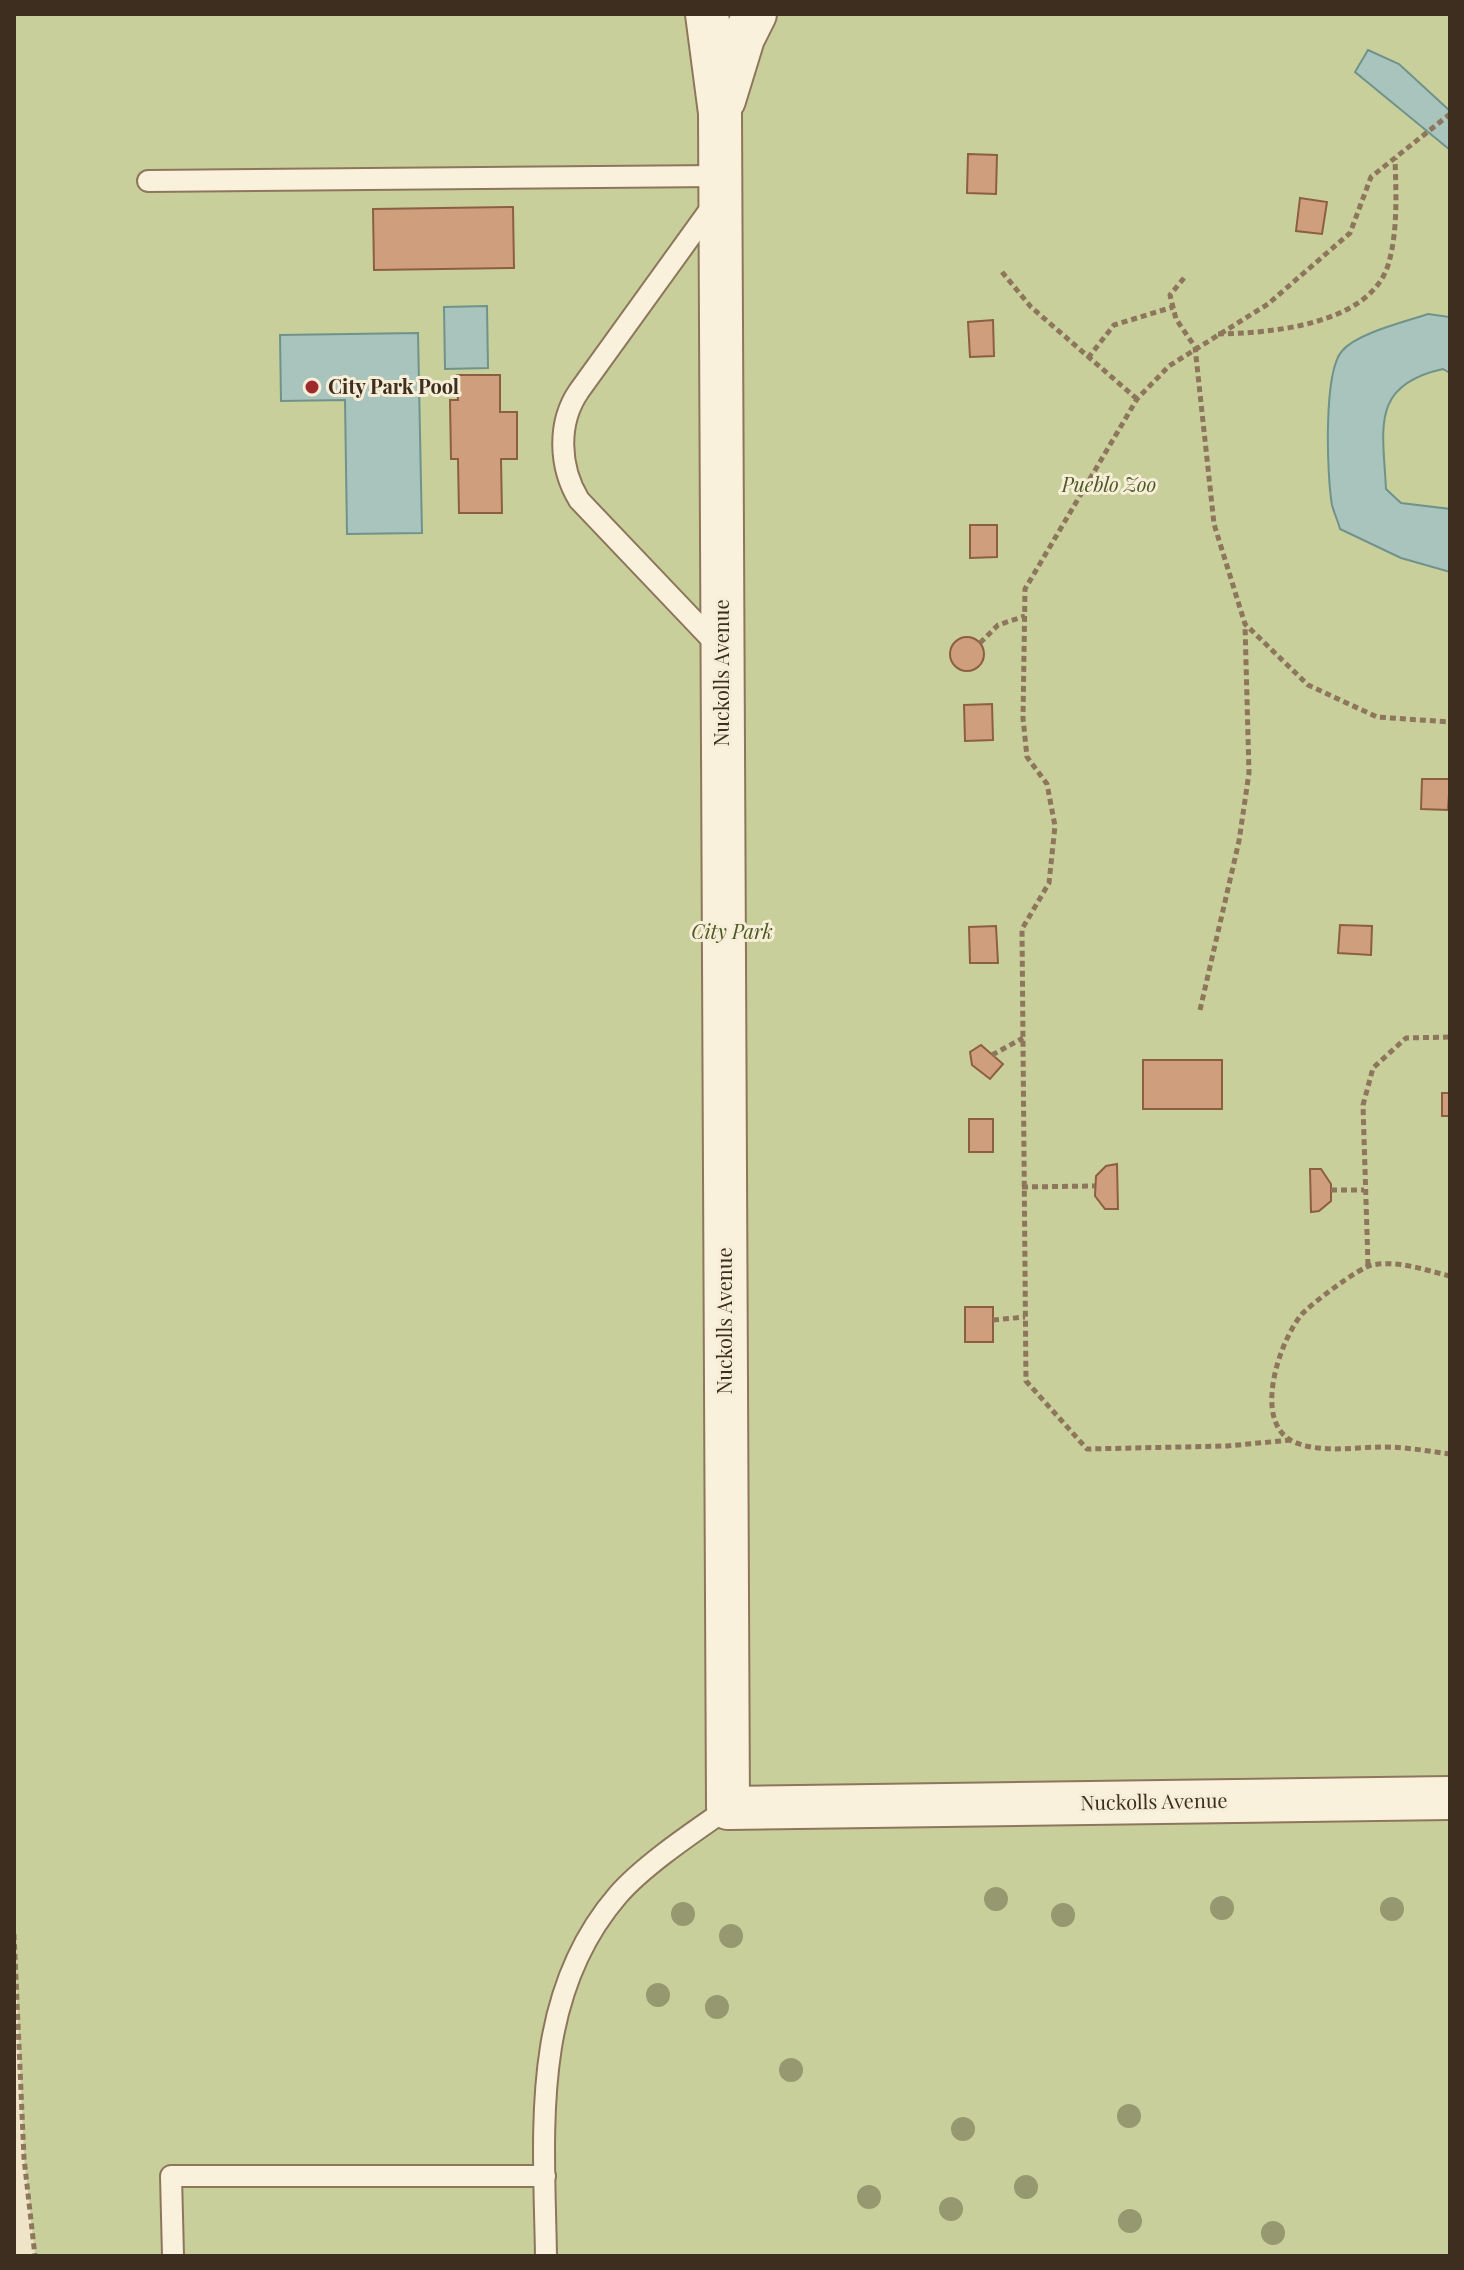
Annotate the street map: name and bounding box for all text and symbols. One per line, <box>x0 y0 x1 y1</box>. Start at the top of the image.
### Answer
place label: City Park Pool <box>328 372 459 399</box>
marker: City Park Pool <box>303 378 321 396</box>
park label: Pueblo Zoo <box>1061 470 1156 497</box>
street label: Nuckolls Avenue <box>707 599 734 747</box>
park label: City Park <box>691 917 773 944</box>
street label: Nuckolls Avenue <box>710 1247 737 1395</box>
street label: Nuckolls Avenue <box>1080 1786 1228 1815</box>

